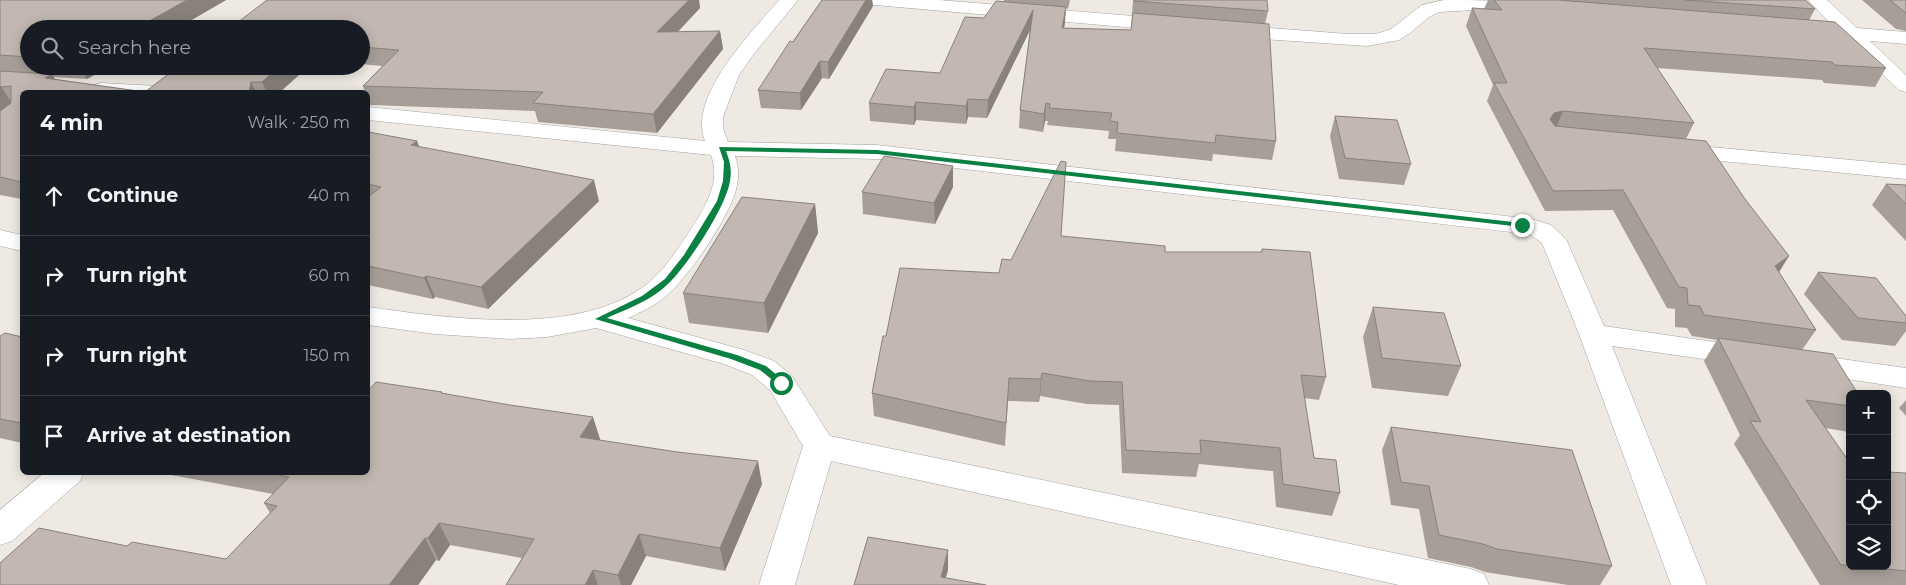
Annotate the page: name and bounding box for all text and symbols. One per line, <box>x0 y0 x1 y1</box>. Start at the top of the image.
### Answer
search box <box>20 20 370 75</box>
icon: search <box>38 34 66 62</box>
text: Search here <box>78 36 191 59</box>
text: 4 min <box>40 110 103 135</box>
text: Walk · 250 m <box>247 113 350 132</box>
icon: ahead <box>40 182 68 210</box>
text: Continue <box>87 184 178 207</box>
text: 40 m <box>308 186 350 205</box>
route end <box>1511 214 1534 237</box>
icon: right <box>40 262 68 290</box>
text: Turn right <box>87 264 187 287</box>
text: 60 m <box>308 266 350 285</box>
icon: right <box>40 342 68 370</box>
text: Turn right <box>87 344 187 367</box>
text: 150 m <box>303 346 350 365</box>
route start <box>770 372 793 395</box>
map controls <box>1846 390 1891 570</box>
button: + <box>1846 390 1891 435</box>
icon: arrive <box>40 422 68 450</box>
text: Arrive at destination <box>87 424 291 447</box>
button: − <box>1846 435 1891 480</box>
button: locate <box>1846 480 1891 525</box>
button: layers <box>1846 525 1891 570</box>

